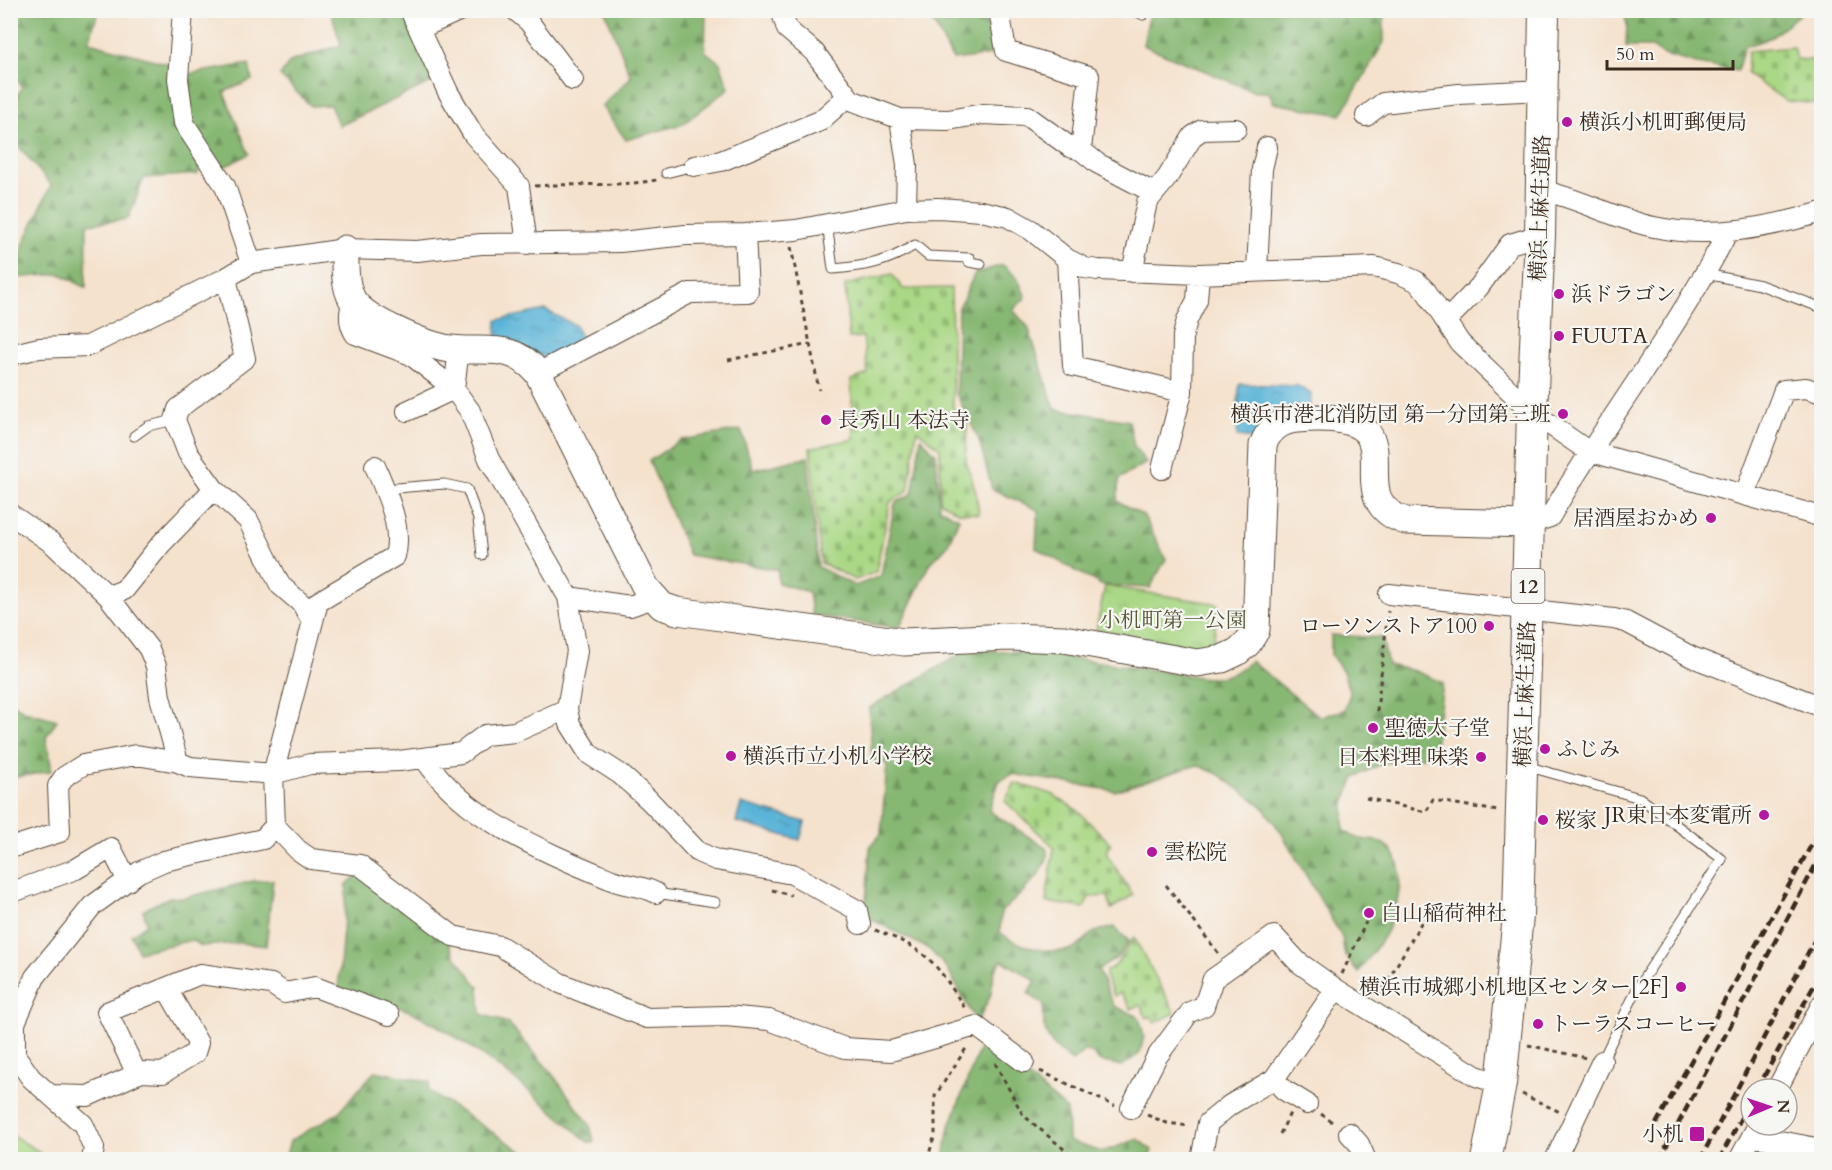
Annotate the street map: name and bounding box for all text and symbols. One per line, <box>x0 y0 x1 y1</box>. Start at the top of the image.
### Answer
scale bar <box>1607 33 1733 71</box>
text: 50 m <box>1616 42 1655 67</box>
place label: 横浜小机町郵便局 <box>1579 108 1747 137</box>
marker: 横浜小机町郵便局 <box>1560 115 1574 129</box>
street label: 横浜上麻生道路 <box>1523 134 1558 282</box>
place label: 浜ドラゴン <box>1571 280 1676 309</box>
marker: 浜ドラゴン <box>1552 287 1566 301</box>
place label: FUUTA <box>1571 322 1648 351</box>
marker: FUUTA <box>1552 329 1566 343</box>
place label: 横浜市港北消防団 第一分団第三班 <box>1230 400 1551 429</box>
place label: 長秀山 本法寺 <box>838 406 970 435</box>
marker: 横浜市港北消防団 第一分団第三班 <box>1556 407 1570 421</box>
marker: 長秀山 本法寺 <box>819 413 833 427</box>
place label: 居酒屋おかめ <box>1573 504 1699 533</box>
marker: 居酒屋おかめ <box>1704 511 1718 525</box>
road number: 12 <box>1512 569 1544 603</box>
park label: 小机町第一公園 <box>1100 606 1247 635</box>
place label: ローソンストア100 <box>1300 612 1477 641</box>
marker: ローソンストア100 <box>1482 619 1496 633</box>
street label: 横浜上麻生道路 <box>1508 620 1543 768</box>
place label: 聖徳太子堂 <box>1385 714 1490 743</box>
marker: 聖徳太子堂 <box>1366 721 1380 735</box>
place label: ふじみ <box>1557 735 1620 764</box>
place label: 横浜市立小机小学校 <box>743 742 932 771</box>
marker: ふじみ <box>1538 742 1552 756</box>
place label: 日本料理 味楽 <box>1337 743 1469 772</box>
marker: 横浜市立小机小学校 <box>724 749 738 763</box>
marker: 日本料理 味楽 <box>1474 750 1488 764</box>
place label: JR東日本変電所 <box>1601 801 1752 830</box>
place label: 桜家 <box>1555 806 1597 835</box>
marker: JR東日本変電所 <box>1757 808 1771 822</box>
marker: 桜家 <box>1536 813 1550 827</box>
place label: 雲松院 <box>1164 838 1227 867</box>
marker: 雲松院 <box>1145 845 1159 859</box>
place label: 白山稲荷神社 <box>1381 899 1507 928</box>
marker: 白山稲荷神社 <box>1362 906 1376 920</box>
place label: 横浜市城郷小机地区センター[2F] <box>1359 973 1669 1002</box>
marker: 横浜市城郷小机地区センター[2F] <box>1674 980 1688 994</box>
place label: トーラスコーヒー <box>1550 1010 1717 1039</box>
marker: トーラスコーヒー <box>1531 1017 1545 1031</box>
north arrow <box>1739 1077 1799 1137</box>
text: N <box>1772 1099 1794 1114</box>
place label: 小机 <box>1642 1120 1684 1149</box>
marker: 小机 <box>1688 1125 1706 1143</box>

